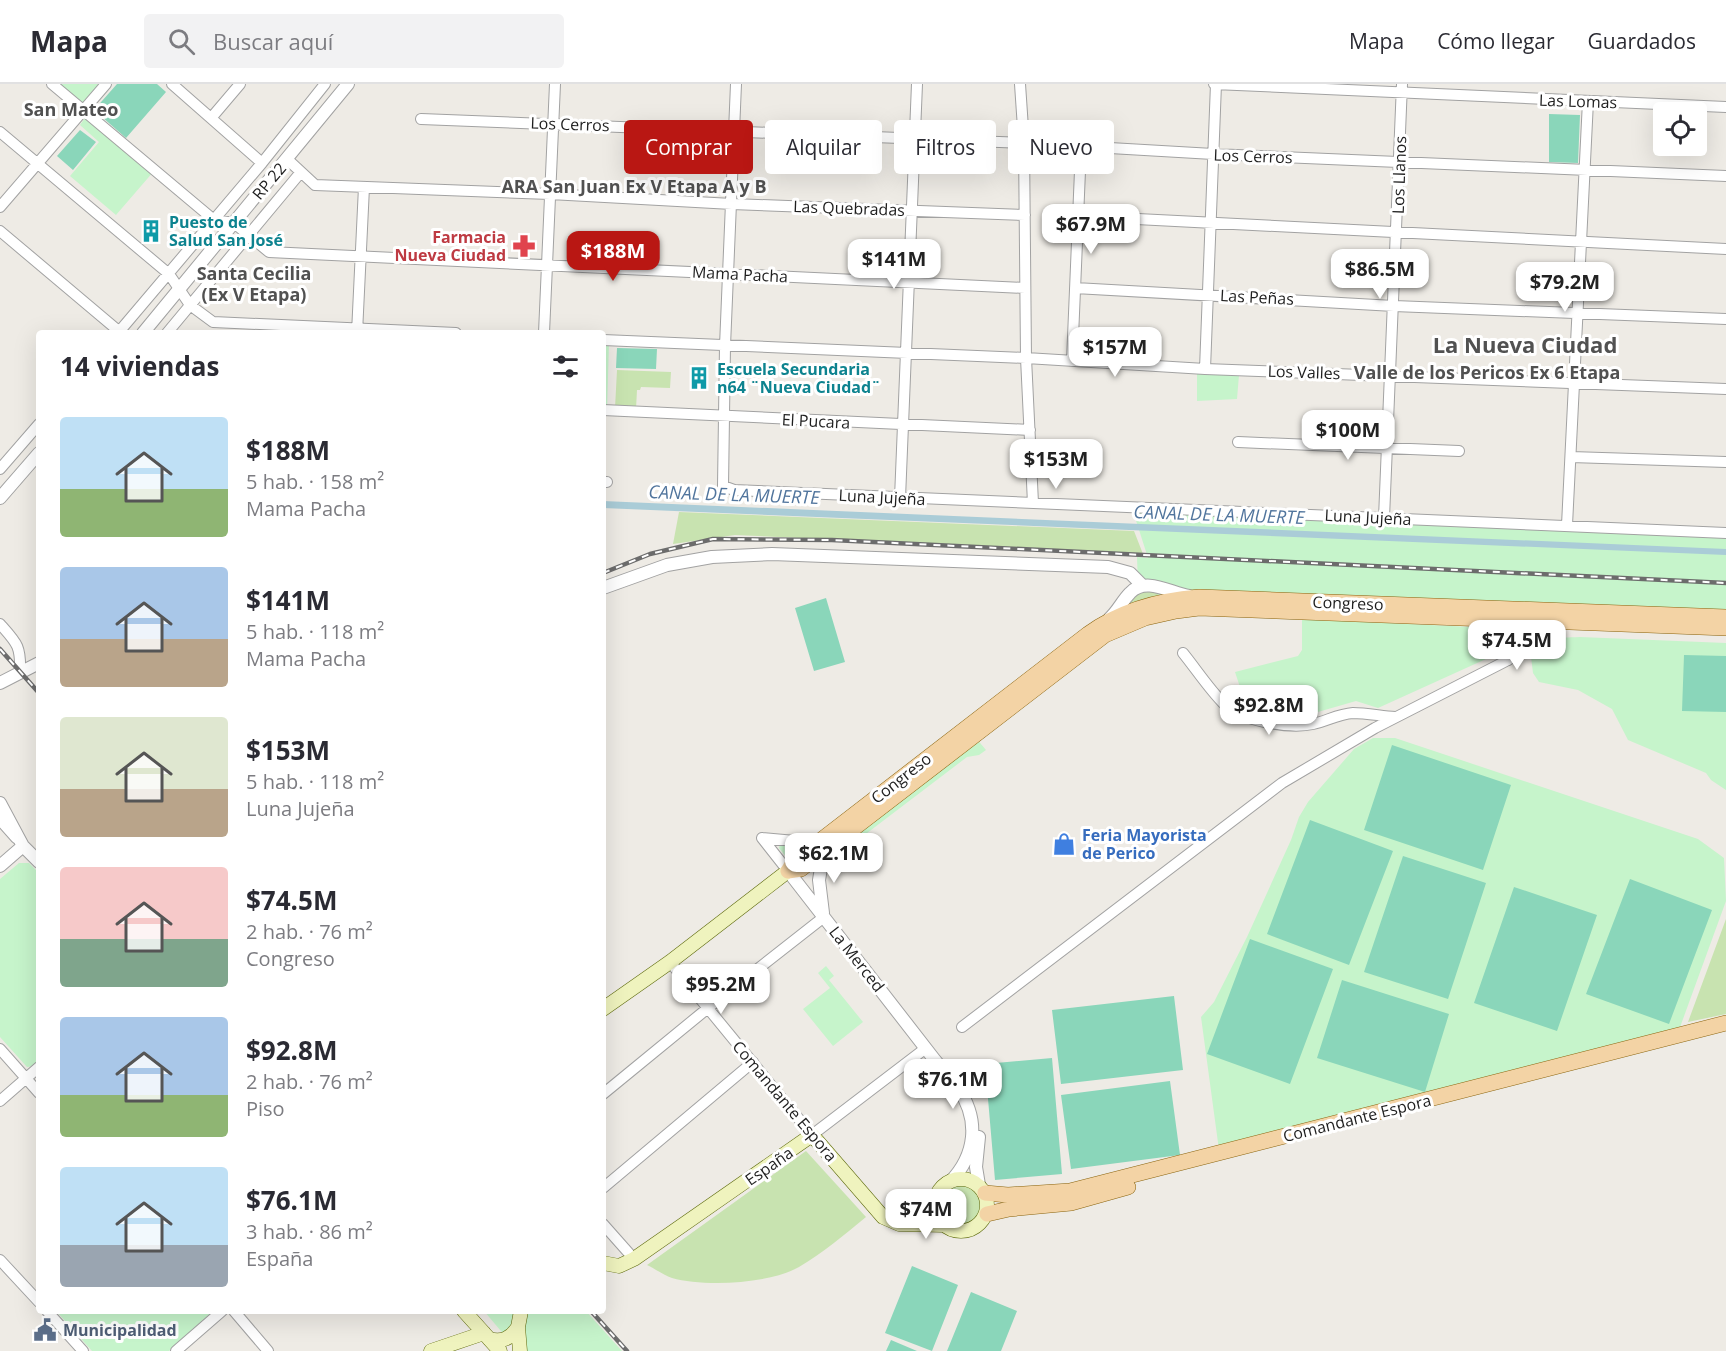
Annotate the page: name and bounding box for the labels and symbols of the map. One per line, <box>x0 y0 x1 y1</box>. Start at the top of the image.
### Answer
street label: Las Lomas <box>1538 89 1618 113</box>
district label: San Mateo <box>24 97 118 121</box>
street label: Los Cerros <box>530 112 610 136</box>
street label: Los Llanos <box>1387 136 1411 214</box>
street label: Los Cerros <box>1213 144 1293 168</box>
street label: RP 22 <box>247 158 291 204</box>
district label: ARA San Juan Ex V Etapa A y B <box>501 174 767 198</box>
street label: Las Quebradas <box>793 195 905 221</box>
pin: $67.9M <box>1042 204 1140 255</box>
place label: Puesto de Salud San José <box>169 211 283 251</box>
building icon: Puesto de Salud San José <box>138 218 164 244</box>
place label: Farmacia Nueva Ciudad <box>395 226 506 266</box>
pin: $188M <box>571 231 655 282</box>
pharmacy icon: Farmacia Nueva Ciudad <box>511 233 537 259</box>
pin: $141M <box>852 239 936 290</box>
pin: $86.5M <box>1331 249 1429 300</box>
district label: Santa Cecilia (Ex V Etapa) <box>197 261 311 306</box>
street label: Mama Pacha <box>691 261 789 287</box>
pin: $79.2M <box>1516 262 1614 313</box>
street label: Las Peñas <box>1219 284 1295 310</box>
pin: $157M <box>1073 327 1157 378</box>
district label: La Nueva Ciudad <box>1433 329 1617 359</box>
place label: Escuela Secundaria n64 ¨Nueva Ciudad¨ <box>717 358 881 398</box>
street label: Los Valles <box>1267 360 1341 384</box>
district label: Valle de los Pericos Ex 6 Etapa <box>1354 360 1620 384</box>
building icon: Escuela Secundaria n64 ¨Nueva Ciudad¨ <box>686 365 712 391</box>
street label: El Pucara <box>781 408 851 434</box>
pin: $100M <box>1306 410 1390 461</box>
pin: $153M <box>1014 439 1098 490</box>
water label: CANAL DE LA MUERTE <box>648 479 821 509</box>
street label: Luna Jujeña <box>838 484 926 510</box>
water label: CANAL DE LA MUERTE <box>1133 499 1306 529</box>
street label: Luna Jujeña <box>1324 504 1412 530</box>
street label: Congreso <box>1312 591 1384 615</box>
pin: $74.5M <box>1468 620 1566 671</box>
pin: $92.8M <box>1220 685 1318 736</box>
street label: Congreso <box>866 747 936 809</box>
place label: Feria Mayorista de Perico <box>1082 824 1207 864</box>
shop icon: Feria Mayorista de Perico <box>1051 831 1077 857</box>
pin: $62.1M <box>785 833 883 884</box>
street label: La Merced <box>824 922 890 996</box>
pin: $95.2M <box>672 964 770 1015</box>
street label: Comandante Espora <box>728 1036 842 1166</box>
pin: $76.1M <box>904 1059 1002 1110</box>
street label: Comandante Espora <box>1281 1089 1433 1147</box>
street label: España <box>741 1142 797 1190</box>
pin: $74M <box>890 1189 962 1240</box>
public building icon: Municipalidad <box>32 1317 58 1343</box>
place label: Municipalidad <box>63 1319 177 1341</box>

